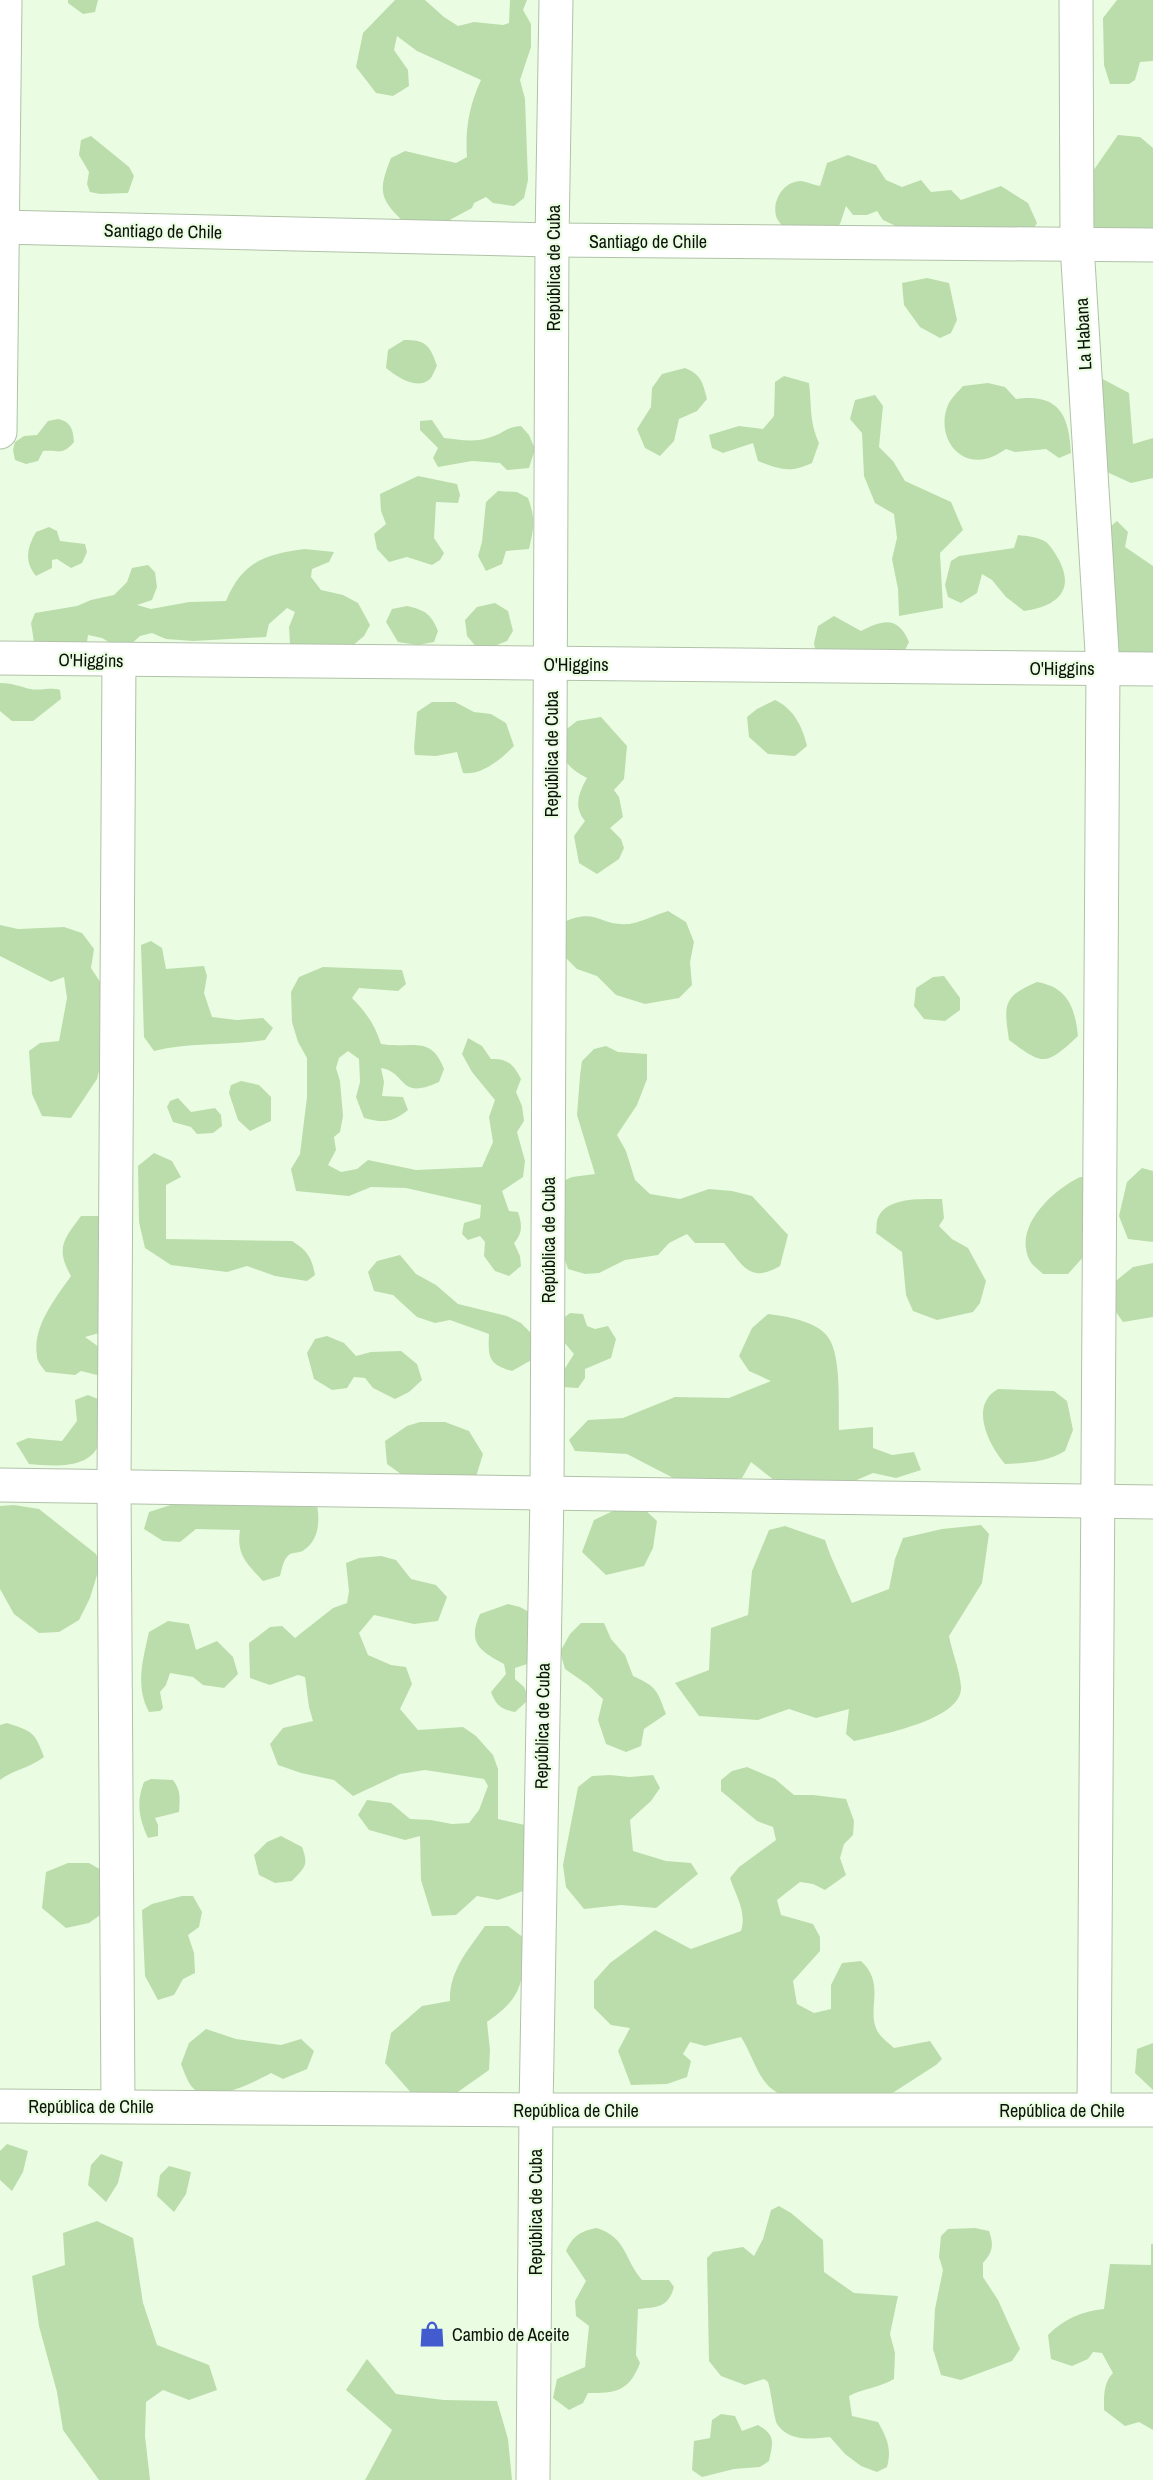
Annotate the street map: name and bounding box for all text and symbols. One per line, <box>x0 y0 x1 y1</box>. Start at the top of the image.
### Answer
street label: República de Cuba <box>541 205 566 331</box>
street label: Santiago de Chile <box>104 217 222 245</box>
street label: Santiago de Chile <box>589 229 707 254</box>
street label: La Habana <box>1069 297 1097 371</box>
street label: O'Higgins <box>58 647 124 673</box>
street label: O'Higgins <box>543 652 609 677</box>
street label: O'Higgins <box>1029 656 1095 681</box>
street label: República de Cuba <box>539 691 564 817</box>
street label: República de Cuba <box>536 1177 561 1303</box>
street label: República de Cuba <box>528 1663 556 1789</box>
street label: República de Chile <box>28 2094 154 2119</box>
street label: República de Chile <box>513 2098 639 2123</box>
street label: República de Chile <box>999 2098 1125 2123</box>
street label: República de Cuba <box>523 2149 548 2275</box>
shop icon: Cambio de Aceite <box>417 2319 447 2349</box>
place label: Cambio de Aceite <box>452 2322 569 2347</box>

